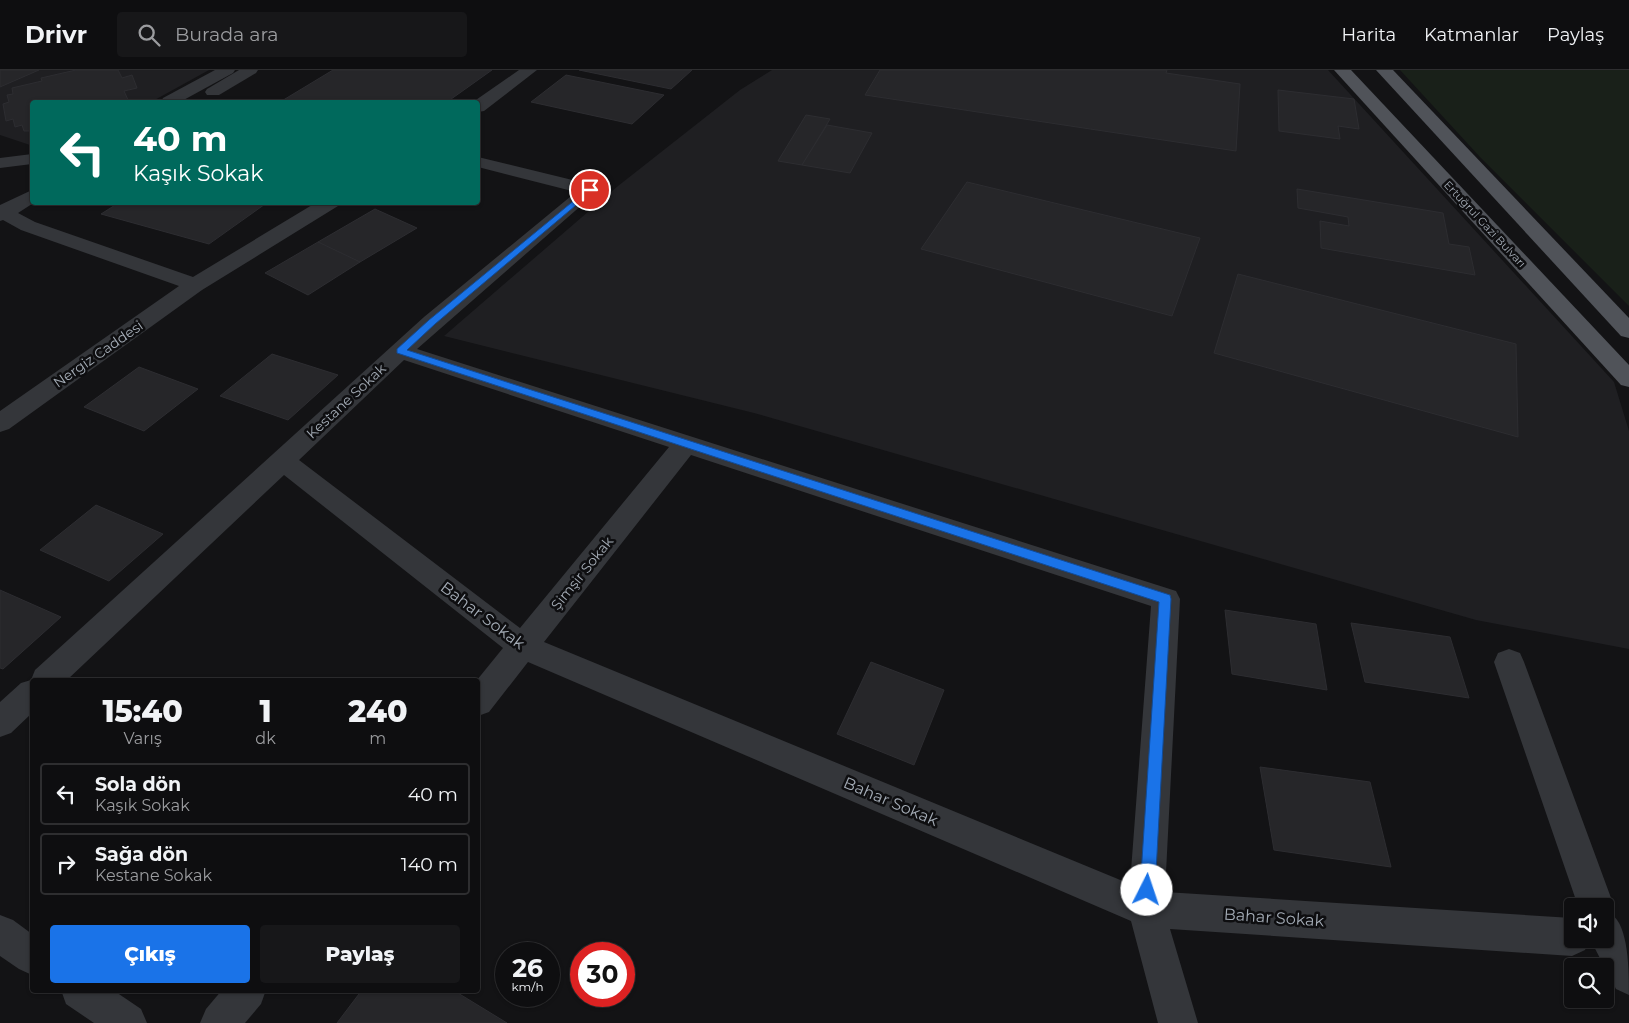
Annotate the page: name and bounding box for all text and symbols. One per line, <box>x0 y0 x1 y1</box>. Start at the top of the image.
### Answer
search box <box>117 12 467 57</box>
text: Drivr <box>25 20 87 49</box>
icon: search <box>135 21 163 49</box>
text: Burada ara <box>175 23 279 46</box>
text: Harita <box>1341 24 1396 46</box>
text: Katmanlar <box>1424 24 1519 46</box>
text: Paylaş <box>1547 24 1604 46</box>
text: 40 m <box>133 117 228 160</box>
icon: left <box>50 120 115 185</box>
text: Kaşık Sokak <box>133 160 263 187</box>
pin <box>569 169 611 211</box>
icon: arrive <box>576 176 604 204</box>
street label: Ertuğrul Gazi Bulvarı <box>1441 178 1529 270</box>
street label: Nergiz Caddesi <box>50 316 146 392</box>
street label: Kestane Sokak <box>302 359 390 443</box>
street label: Şimşir Sokak <box>547 532 618 613</box>
street label: Bahar Sokak <box>437 578 529 654</box>
text: 15:40 <box>102 693 183 730</box>
text: 1 <box>259 693 272 730</box>
text: 240 <box>348 693 408 730</box>
text: Varış <box>124 729 162 748</box>
text: dk <box>255 729 276 748</box>
text: m <box>369 729 386 748</box>
text: Sola dön <box>95 773 181 796</box>
street label: Bahar Sokak <box>841 773 941 830</box>
icon: left <box>52 780 80 808</box>
text: 40 m <box>408 783 458 806</box>
text: Kaşık Sokak <box>95 796 190 815</box>
text: Sağa dön <box>95 843 188 866</box>
icon: right <box>52 850 80 878</box>
text: 140 m <box>401 853 458 876</box>
position arrow <box>1120 863 1172 915</box>
text: Kestane Sokak <box>95 866 212 885</box>
map controls <box>1564 898 1614 1008</box>
button: sound <box>1564 898 1614 948</box>
street label: Bahar Sokak <box>1223 905 1325 931</box>
button: Çıkış <box>50 925 250 983</box>
button: Paylaş <box>260 925 460 983</box>
speed limit sign: 30 <box>570 942 635 1007</box>
text: 26 <box>512 953 543 983</box>
button: search <box>1564 958 1614 1008</box>
text: km/h <box>511 979 544 994</box>

